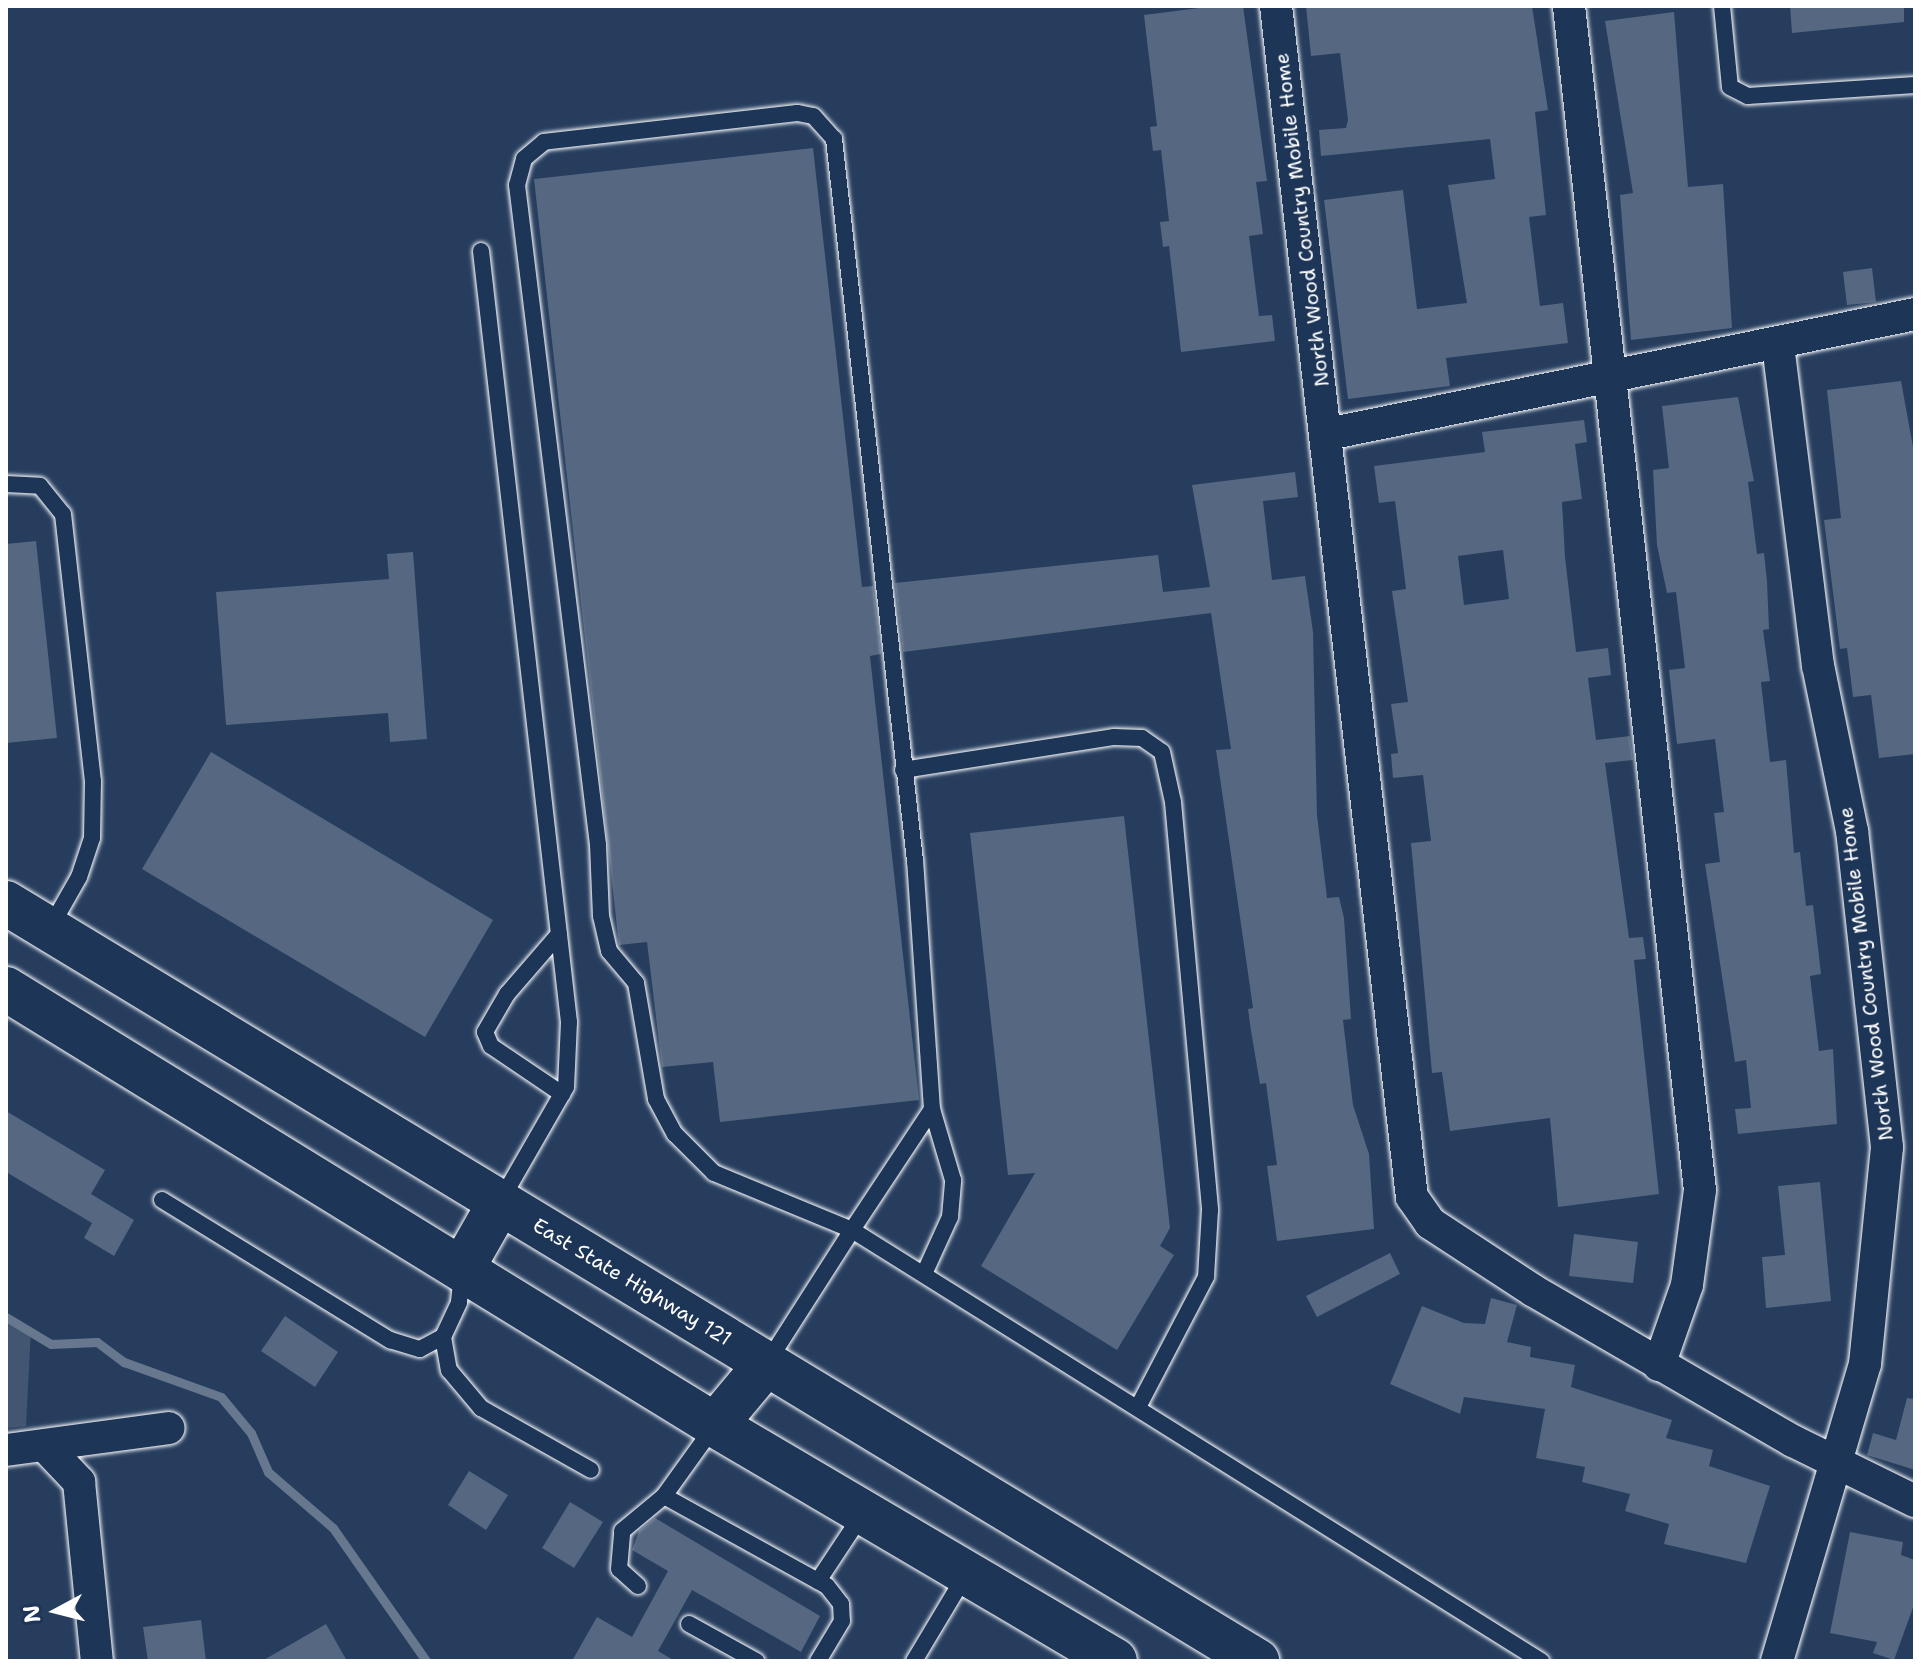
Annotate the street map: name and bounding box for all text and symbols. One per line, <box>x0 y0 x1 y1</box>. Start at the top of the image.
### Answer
street label: North Wood Country Mobile Home <box>1270 52 1334 388</box>
street label: North Wood Country Mobile Home <box>1834 806 1898 1142</box>
street label: East State Highway 121 <box>528 1213 736 1351</box>
north arrow <box>16 1571 96 1651</box>
text: N <box>16 1604 47 1624</box>

